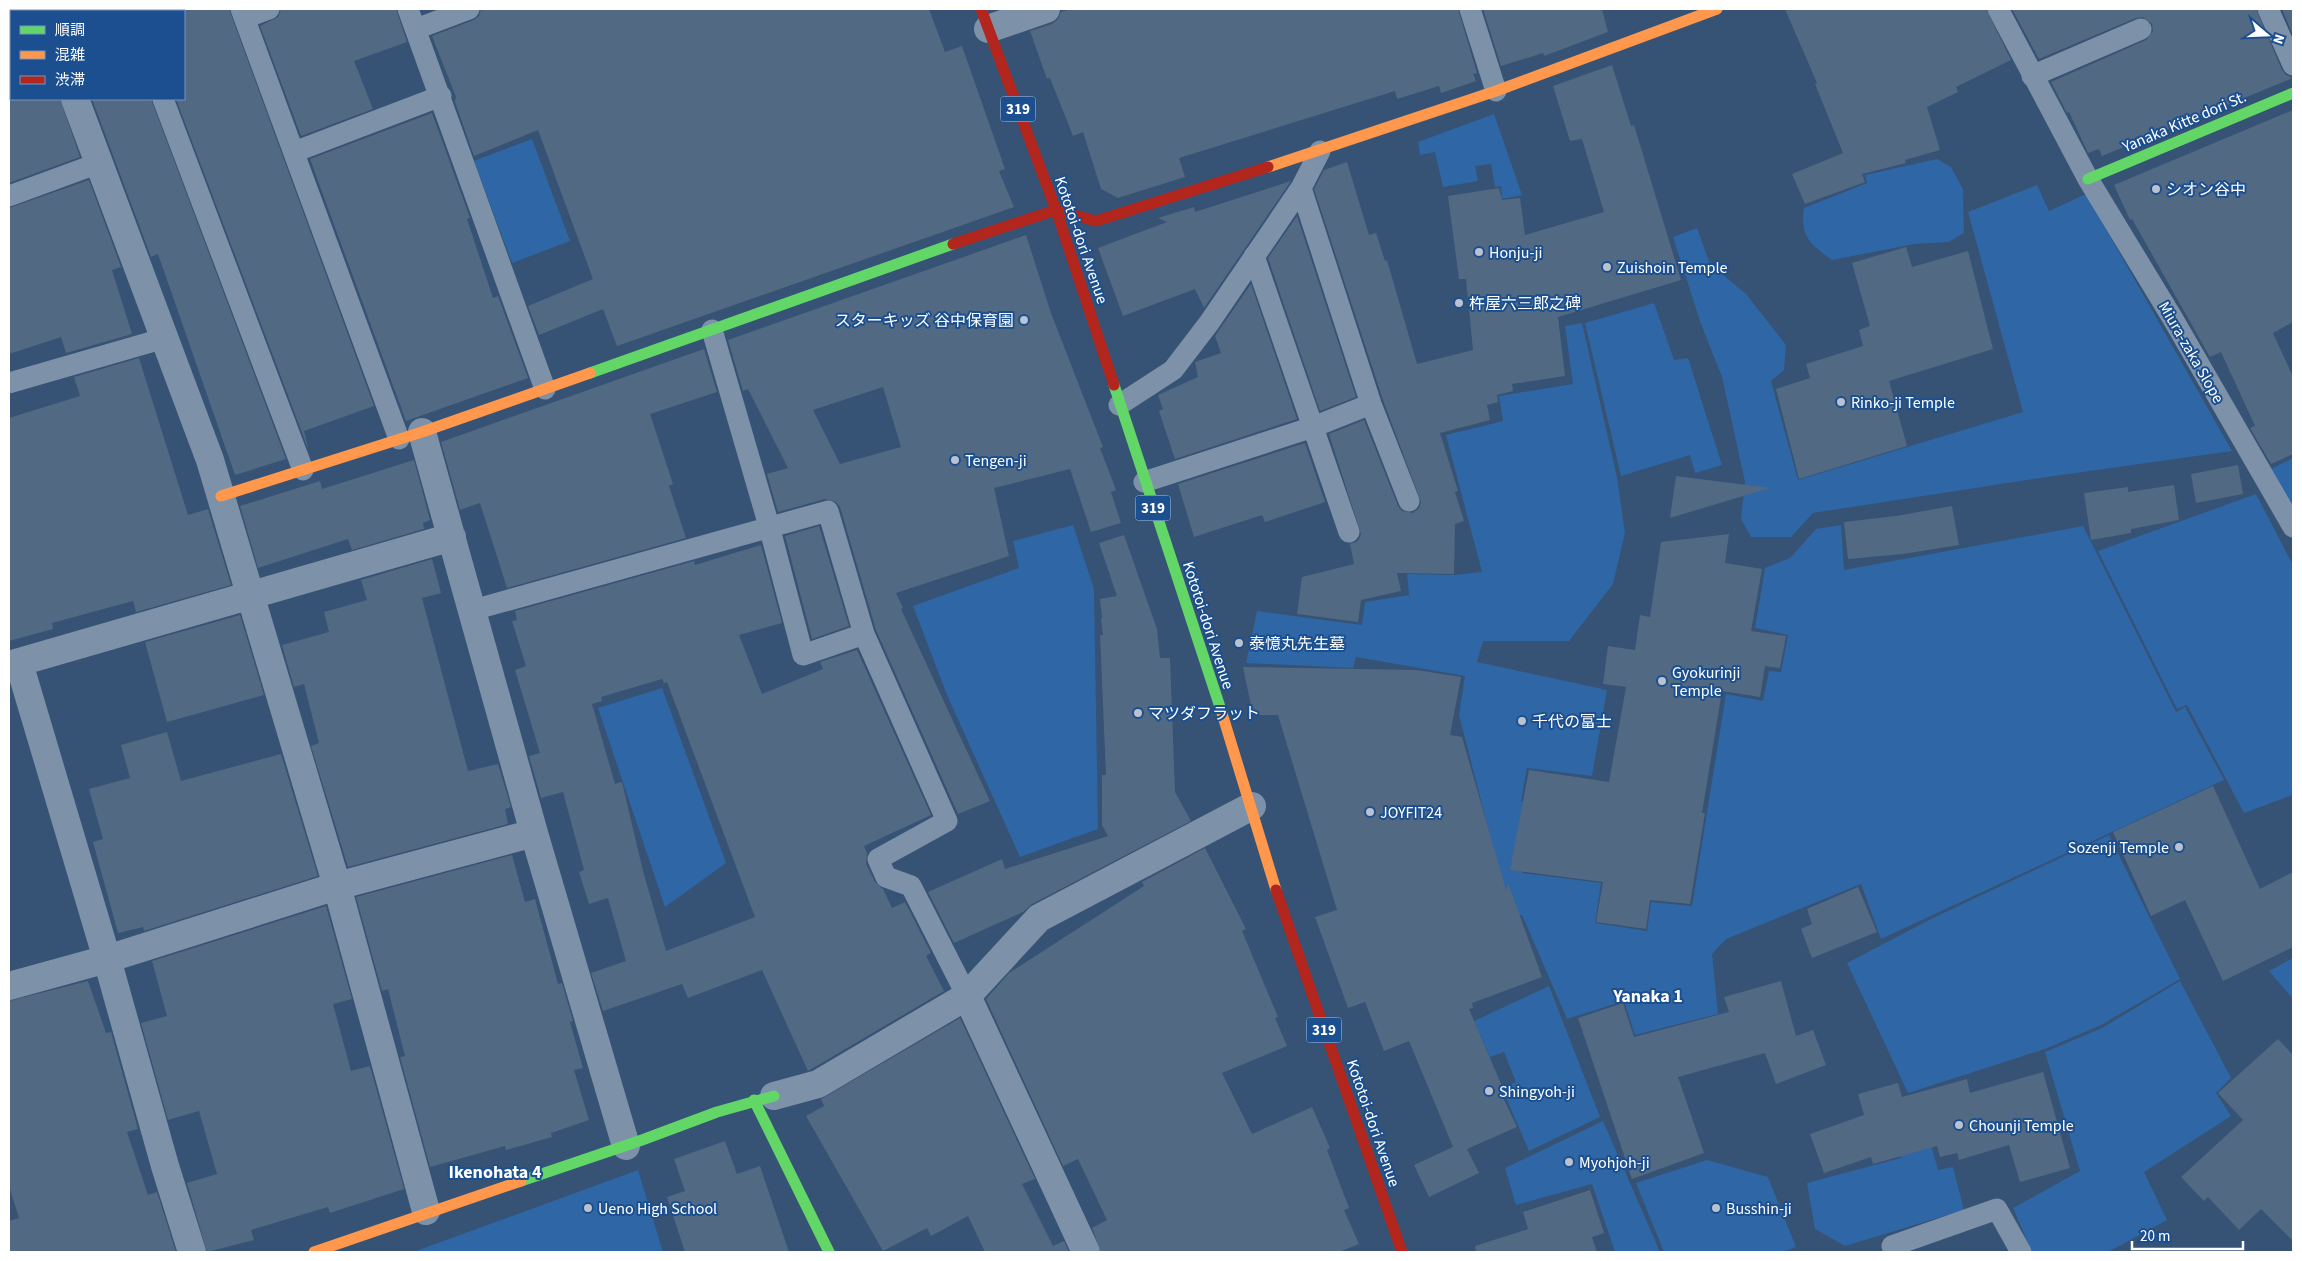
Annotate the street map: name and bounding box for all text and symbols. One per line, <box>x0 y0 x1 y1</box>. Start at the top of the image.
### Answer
legend <box>10 10 185 100</box>
north arrow <box>2242 10 2292 60</box>
text: 順調 <box>55 20 85 41</box>
text: N <box>2267 31 2289 47</box>
text: 混雑 <box>55 45 85 66</box>
text: 渋滞 <box>55 70 85 91</box>
street label: Yanaka Kitte dori St. <box>2118 86 2250 158</box>
road number: 319 <box>1000 96 1036 122</box>
street label: Kototoi-dori Avenue <box>1049 174 1113 307</box>
place label: シオン谷中 <box>2166 179 2246 201</box>
marker: シオン谷中 <box>2150 183 2162 195</box>
place label: Honju-ji <box>1489 242 1542 264</box>
marker: Honju-ji <box>1473 246 1485 258</box>
place label: Zuishoin Temple <box>1617 257 1728 279</box>
marker: Zuishoin Temple <box>1601 261 1613 273</box>
place label: 杵屋六三郎之碑 <box>1469 293 1581 315</box>
marker: 杵屋六三郎之碑 <box>1453 297 1465 309</box>
street label: Miura-zaka Slope <box>2153 298 2229 407</box>
place label: スターキッズ 谷中保育園 <box>835 310 1014 332</box>
marker: スターキッズ 谷中保育園 <box>1018 314 1030 326</box>
place label: Rinko-ji Temple <box>1851 392 1955 414</box>
marker: Rinko-ji Temple <box>1835 396 1847 408</box>
place label: Tengen-ji <box>965 450 1027 472</box>
marker: Tengen-ji <box>949 454 961 466</box>
road number: 319 <box>1136 496 1170 520</box>
street label: Kototoi-dori Avenue <box>1177 558 1239 692</box>
place label: 泰憶丸先生墓 <box>1249 633 1345 655</box>
marker: 泰憶丸先生墓 <box>1233 637 1245 649</box>
place label: Gyokurinji Temple <box>1672 662 1741 702</box>
marker: Gyokurinji Temple <box>1656 675 1668 687</box>
place label: マツダフラット <box>1148 703 1260 725</box>
marker: マツダフラット <box>1132 707 1144 719</box>
place label: 千代の富士 <box>1532 711 1612 733</box>
marker: 千代の富士 <box>1516 715 1528 727</box>
place label: JOYFIT24 <box>1380 802 1442 824</box>
marker: JOYFIT24 <box>1364 806 1376 818</box>
place label: Sozenji Temple <box>2068 837 2169 859</box>
marker: Sozenji Temple <box>2173 841 2185 853</box>
district label: Yanaka 1 <box>1612 984 1683 1009</box>
road number: 319 <box>1306 1018 1342 1042</box>
street label: Kototoi-dori Avenue <box>1341 1057 1405 1190</box>
place label: Shingyoh-ji <box>1499 1081 1575 1103</box>
marker: Shingyoh-ji <box>1483 1085 1495 1097</box>
place label: Chounji Temple <box>1969 1115 2074 1137</box>
marker: Chounji Temple <box>1953 1119 1965 1131</box>
place label: Myohjoh-ji <box>1579 1152 1650 1174</box>
marker: Myohjoh-ji <box>1563 1156 1575 1168</box>
district label: Ikenohata 4 <box>449 1160 542 1185</box>
place label: Ueno High School <box>598 1198 717 1220</box>
place label: Busshin-ji <box>1726 1198 1792 1220</box>
marker: Ueno High School <box>582 1202 594 1214</box>
marker: Busshin-ji <box>1710 1202 1722 1214</box>
scale bar <box>2132 1218 2243 1250</box>
text: 20 m <box>2140 1226 2170 1247</box>

